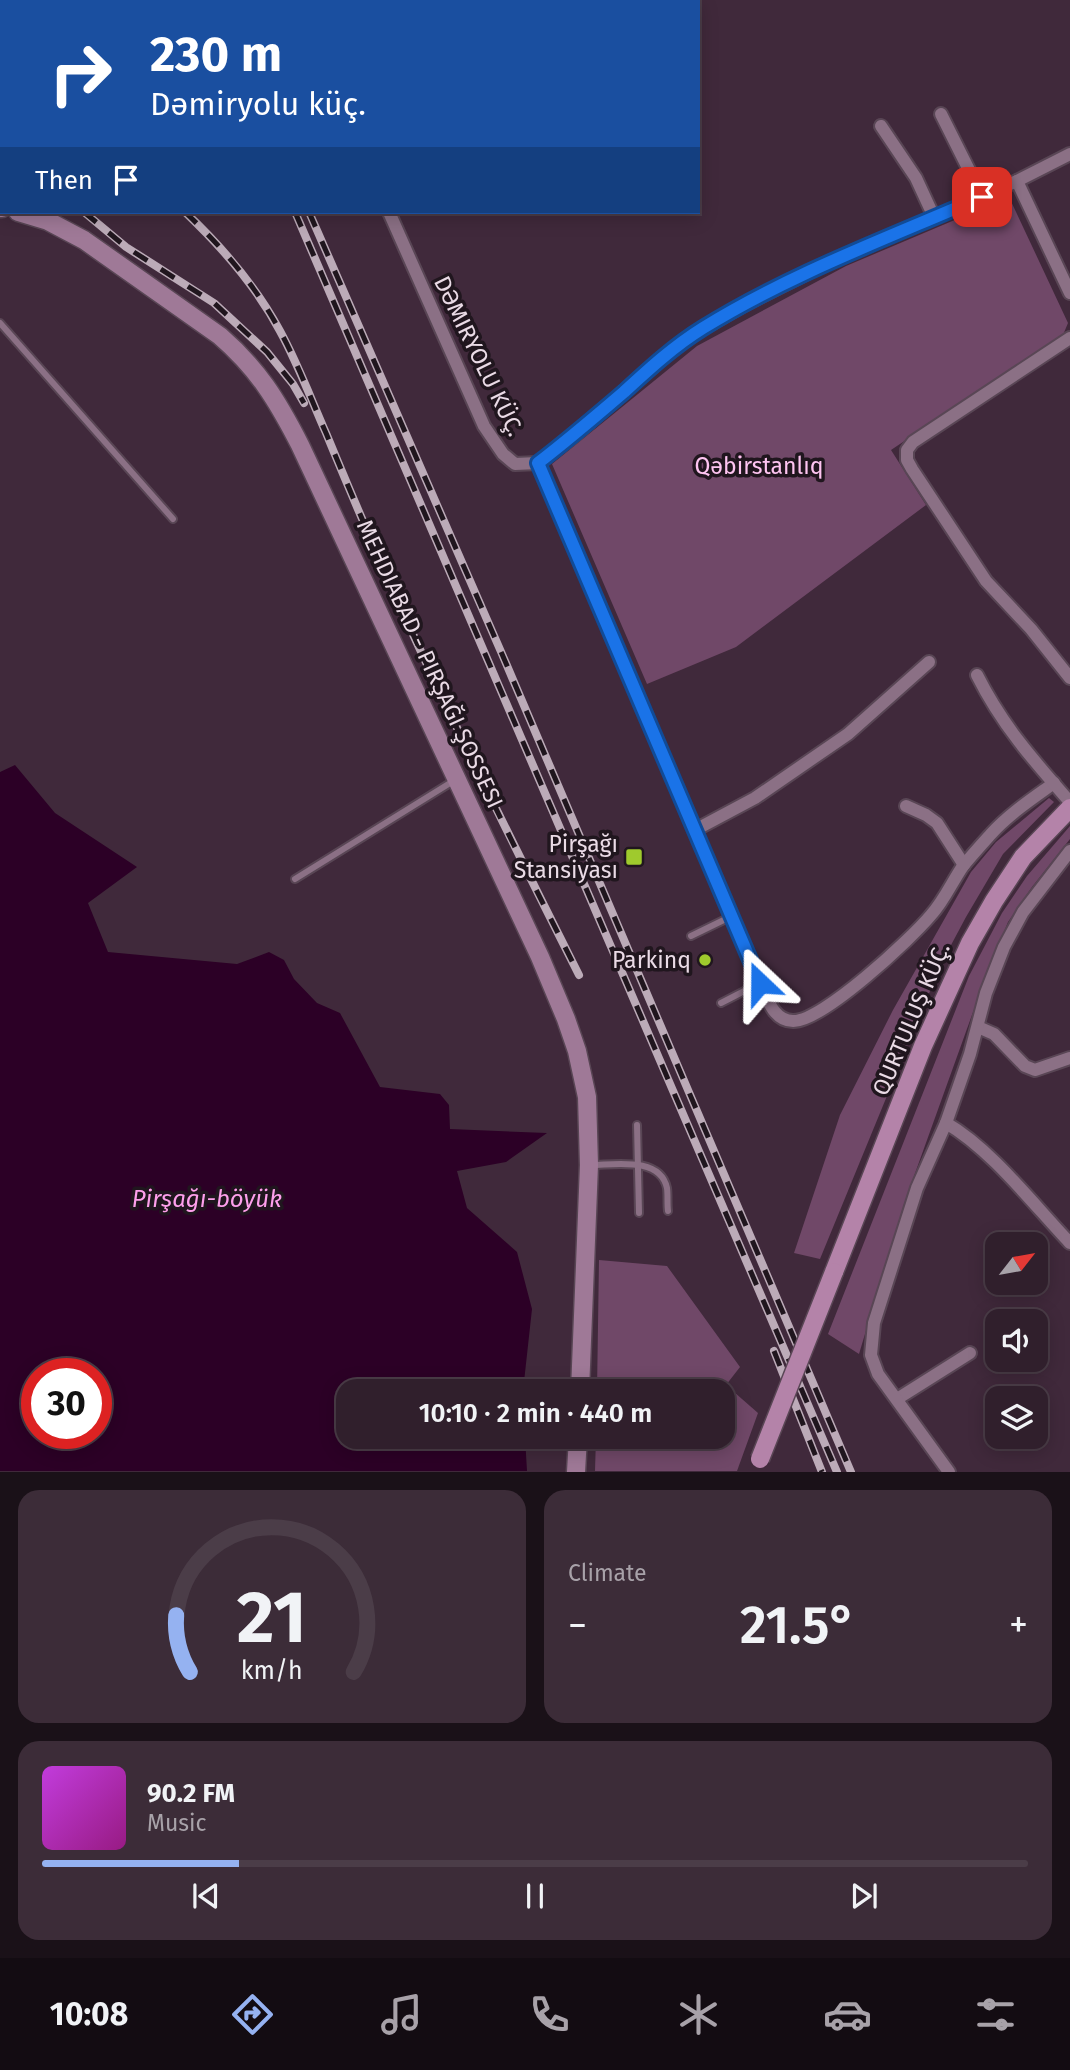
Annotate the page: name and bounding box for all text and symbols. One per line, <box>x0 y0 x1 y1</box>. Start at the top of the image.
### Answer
text: 230 m <box>150 25 282 84</box>
icon: right <box>35 28 126 119</box>
text: Dəmiryolu küç. <box>150 85 366 123</box>
icon: arrive <box>107 161 145 199</box>
text: Then <box>35 165 93 196</box>
pin <box>952 167 1012 227</box>
icon: arrive <box>963 178 1001 216</box>
street label: DƏMIRYOLU KÜÇ. <box>428 271 530 441</box>
park label: Qəbirstanlıq <box>694 452 824 480</box>
street label: MEHDIABAD - PIRŞAĞI ŞOSSESI <box>351 515 509 813</box>
place label: Pirşağı Stansiyası <box>514 830 618 884</box>
marker: Pirşağı Stansiyası <box>624 847 644 867</box>
street label: QURTULUŞ KÜÇ. <box>866 938 956 1100</box>
place label: Parkinq <box>612 946 691 974</box>
position arrow <box>723 946 797 1020</box>
marker: Parkinq <box>697 952 713 968</box>
water label: Pirşağı-böyük <box>132 1185 282 1213</box>
north arrow <box>985 1232 1048 1295</box>
map controls <box>985 1232 1048 1449</box>
button: sound <box>985 1309 1048 1372</box>
speed limit sign: 30 <box>21 1358 112 1449</box>
button: layers <box>985 1386 1048 1449</box>
text: 10:10 · 2 min · 440 m <box>419 1398 652 1429</box>
text: Climate <box>568 1559 647 1587</box>
text: 21 <box>237 1575 307 1662</box>
text: 21.5° <box>740 1594 856 1657</box>
text: − <box>568 1602 587 1648</box>
text: + <box>1009 1602 1028 1648</box>
text: km/h <box>241 1656 303 1686</box>
text: 90.2 FM <box>147 1778 235 1809</box>
text: Music <box>147 1809 207 1837</box>
icon: previous <box>187 1877 225 1915</box>
icon: pause <box>516 1877 554 1915</box>
icon: next <box>845 1877 883 1915</box>
icon: directions <box>228 1990 277 2039</box>
icon: music <box>377 1990 426 2039</box>
icon: phone <box>525 1990 574 2039</box>
icon: climate <box>674 1990 723 2039</box>
icon: car <box>823 1990 872 2039</box>
icon: filters <box>971 1990 1020 2039</box>
text: 10:08 <box>50 1995 128 2033</box>

